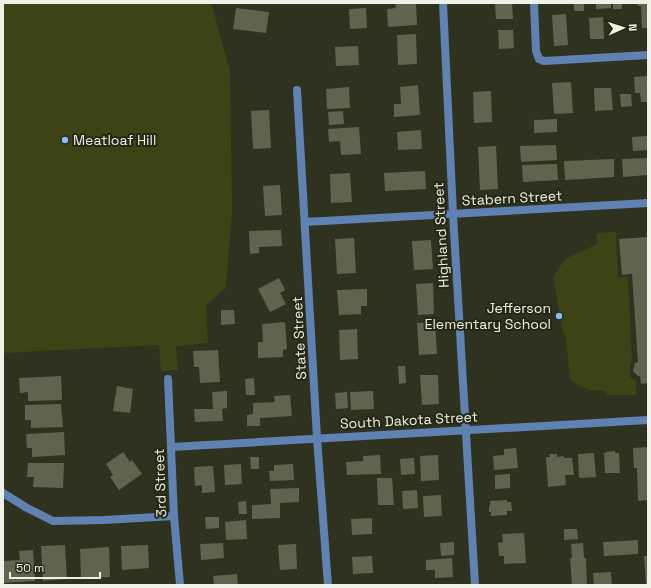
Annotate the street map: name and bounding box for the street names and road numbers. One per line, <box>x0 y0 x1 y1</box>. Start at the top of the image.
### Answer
street label: Highland Street <box>429 182 453 288</box>
street label: Stabern Street <box>461 186 563 210</box>
street label: State Street <box>288 296 310 380</box>
street label: South Dakota Street <box>340 407 478 433</box>
street label: 3rd Street <box>150 448 170 518</box>

